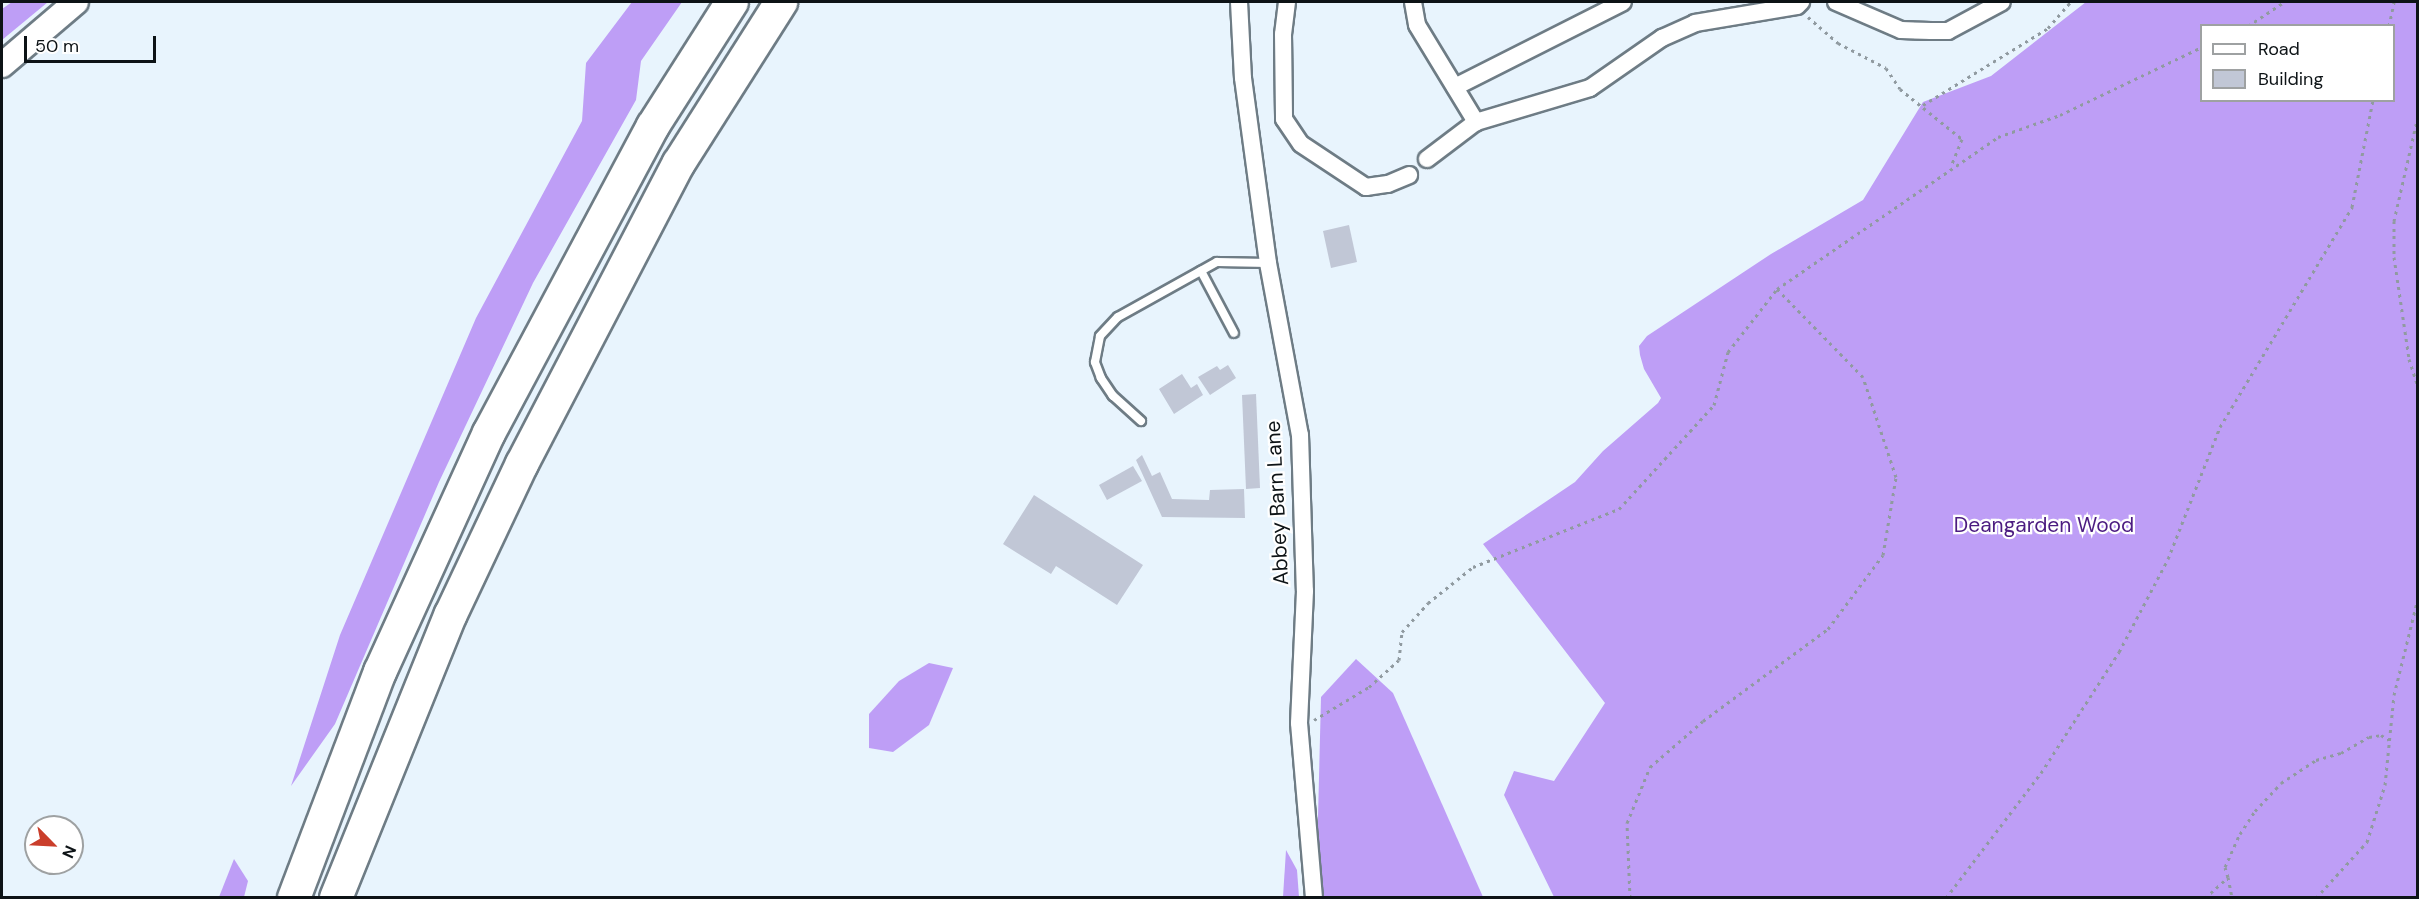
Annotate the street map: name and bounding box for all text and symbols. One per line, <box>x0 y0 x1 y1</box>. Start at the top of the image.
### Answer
scale bar <box>27 24 159 62</box>
legend <box>2200 24 2395 102</box>
text: 50 m <box>35 34 79 58</box>
text: Road <box>2258 37 2300 61</box>
text: Building <box>2258 67 2323 91</box>
street label: Abbey Barn Lane <box>1260 420 1294 586</box>
park label: Deangarden Wood <box>1954 512 2134 538</box>
north arrow <box>24 815 84 875</box>
text: N <box>57 842 81 861</box>

